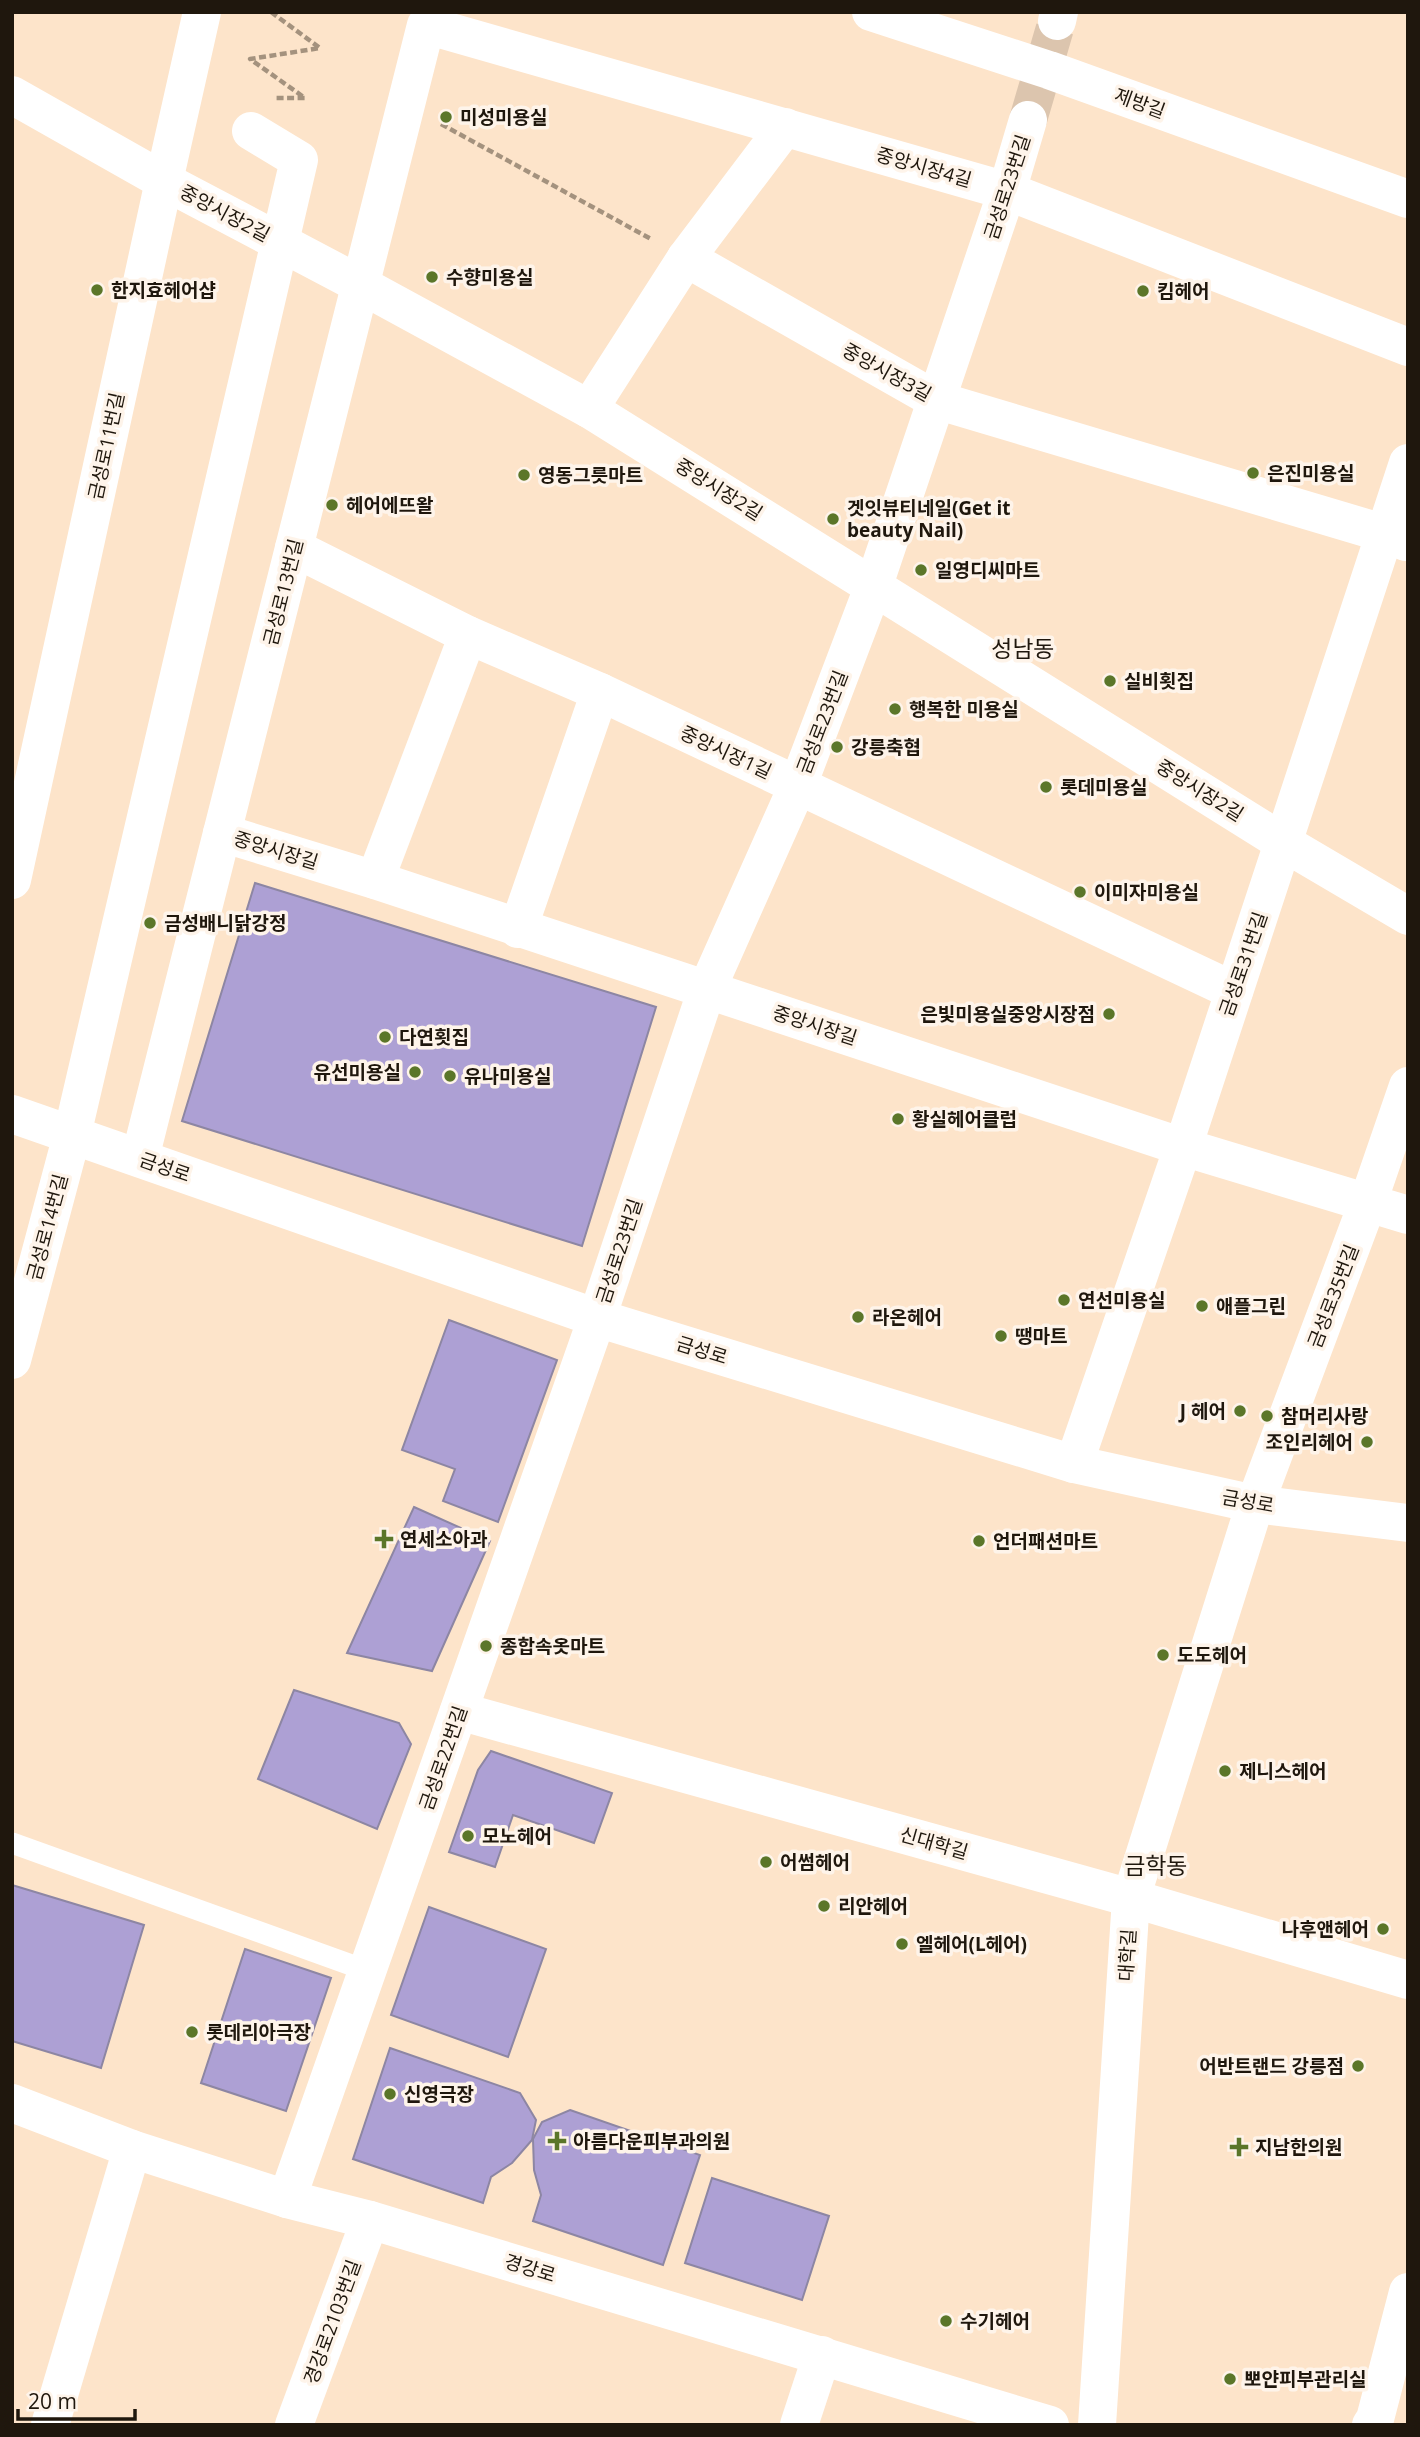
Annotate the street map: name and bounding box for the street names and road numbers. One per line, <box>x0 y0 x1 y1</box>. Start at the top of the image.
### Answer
street label: 제방길 <box>1111 82 1169 124</box>
street label: 금성로23번길 <box>978 131 1036 243</box>
street label: 중앙시장4길 <box>873 141 975 193</box>
street label: 중앙시장2길 <box>176 178 274 248</box>
street label: 중앙시장3길 <box>838 337 936 407</box>
street label: 금성로11번길 <box>82 390 130 502</box>
street label: 중앙시장2길 <box>670 452 768 526</box>
street label: 금성로13번길 <box>257 536 309 648</box>
street label: 금성로23번길 <box>790 666 854 778</box>
street label: 중앙시장1길 <box>676 719 776 785</box>
street label: 중앙시장2길 <box>1151 753 1249 827</box>
street label: 중앙시장길 <box>230 825 322 875</box>
street label: 금성로31번길 <box>1213 908 1273 1020</box>
street label: 중앙시장길 <box>769 999 861 1051</box>
street label: 금성로 <box>136 1146 194 1188</box>
street label: 금성로14번길 <box>20 1171 74 1283</box>
street label: 금성로23번길 <box>590 1195 648 1307</box>
street label: 금성로35번길 <box>1301 1240 1365 1352</box>
street label: 금성로 <box>673 1330 731 1370</box>
street label: 금성로 <box>1220 1484 1276 1518</box>
street label: 금성로22번길 <box>413 1702 473 1814</box>
street label: 신대학길 <box>897 1821 971 1865</box>
street label: 대학길 <box>1112 1928 1142 1982</box>
street label: 경강로 <box>501 2248 559 2288</box>
street label: 경강로2103번길 <box>297 2256 367 2388</box>

